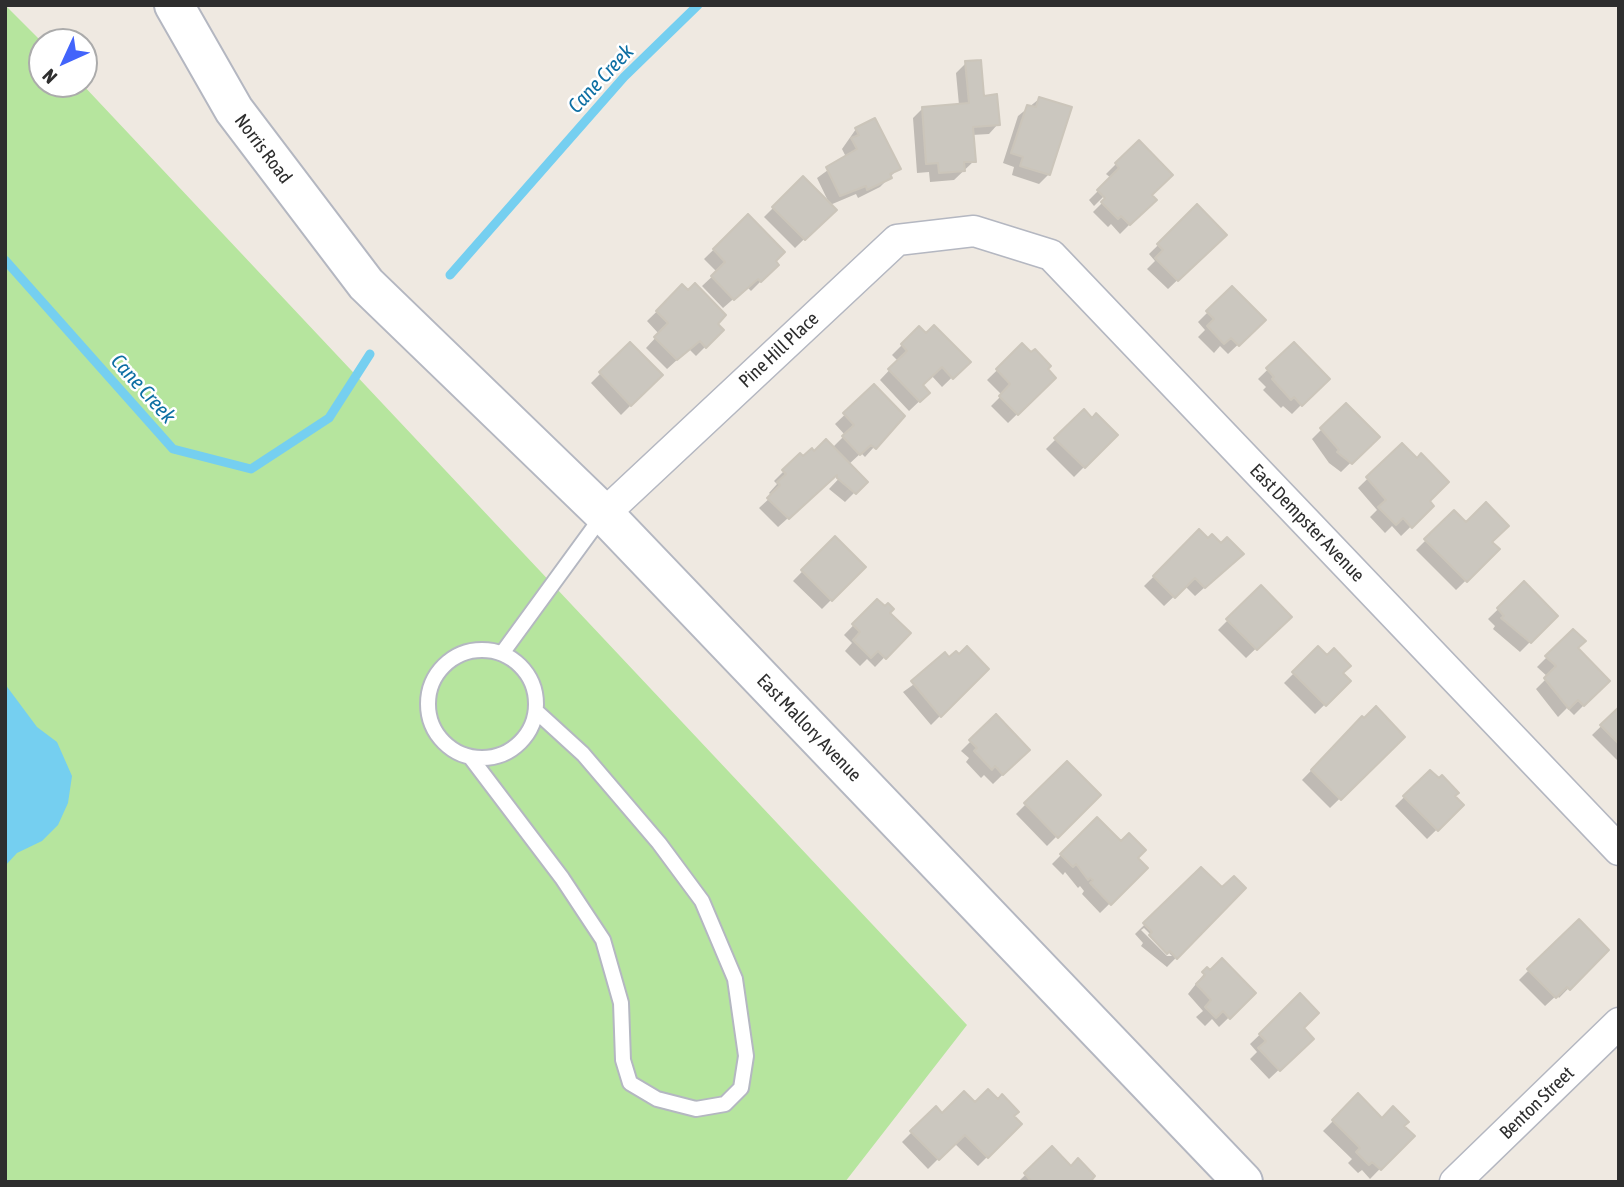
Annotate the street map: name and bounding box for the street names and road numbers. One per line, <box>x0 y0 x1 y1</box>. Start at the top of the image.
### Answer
street label: Norris Road <box>229 110 297 188</box>
street label: Pine Hill Place <box>734 307 824 393</box>
street label: East Dempster Avenue <box>1245 459 1369 587</box>
street label: East Mallory Avenue <box>752 669 866 787</box>
street label: Benton Street <box>1495 1062 1579 1144</box>

